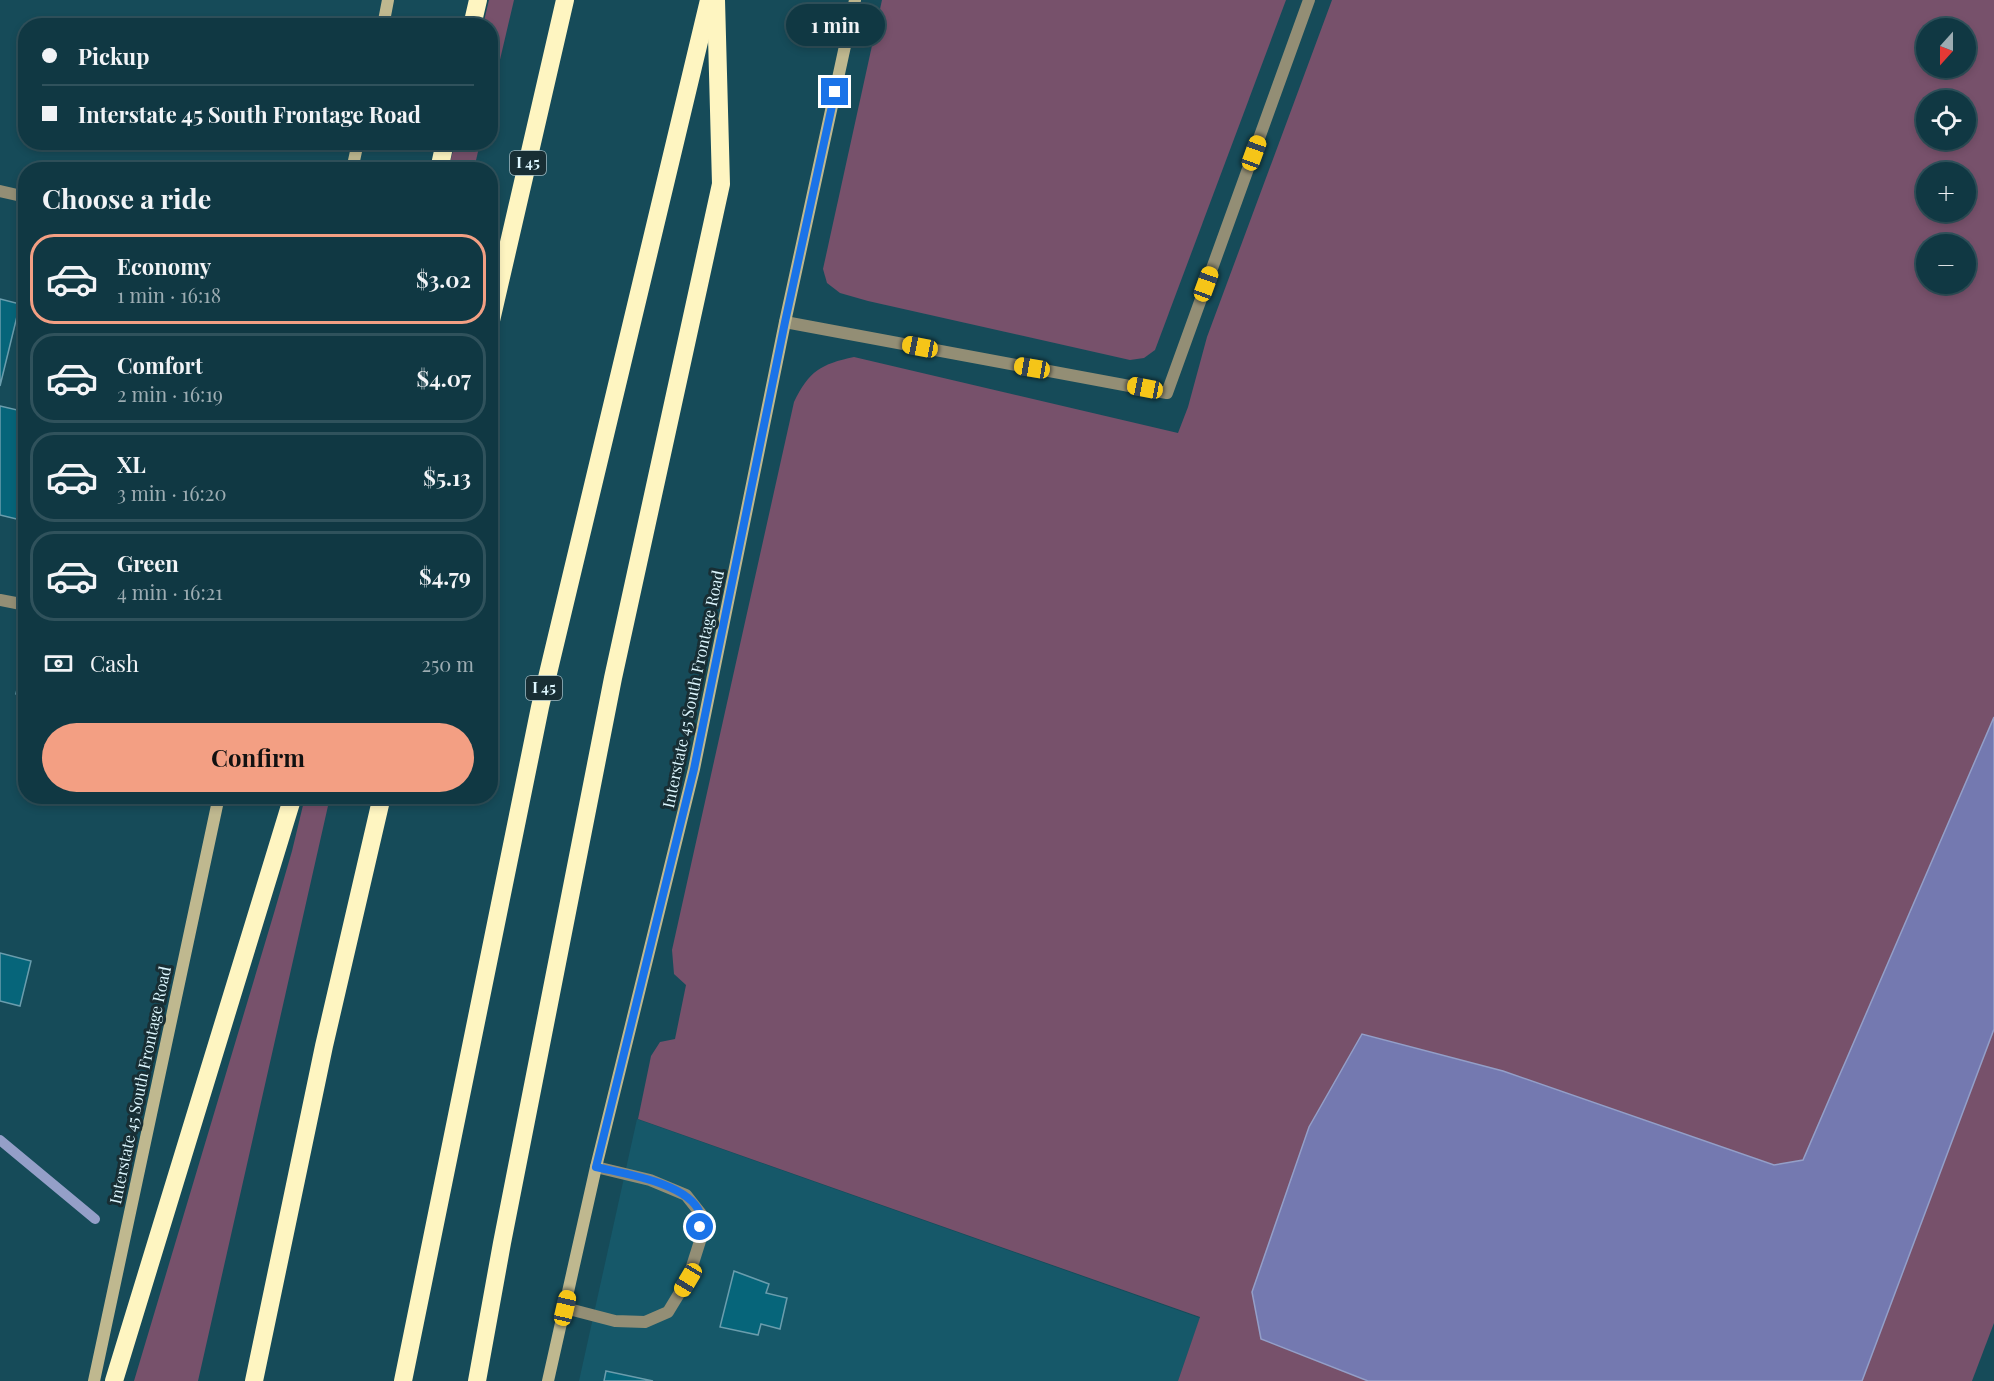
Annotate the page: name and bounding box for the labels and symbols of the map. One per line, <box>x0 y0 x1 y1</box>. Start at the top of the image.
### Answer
callout: 1 min <box>786 5 884 47</box>
north arrow <box>1916 18 1976 78</box>
route end <box>821 78 848 105</box>
car <box>1239 133 1269 173</box>
road number: I 45 <box>510 151 546 175</box>
car <box>1191 264 1221 304</box>
car <box>901 335 939 359</box>
car <box>1013 356 1051 380</box>
car <box>1126 376 1164 400</box>
street label: Interstate 45 South Frontage Road <box>657 568 728 810</box>
road number: I 45 <box>526 676 562 700</box>
street label: Interstate 45 South Frontage Road <box>104 964 175 1206</box>
route start <box>686 1213 713 1240</box>
car <box>671 1260 705 1300</box>
car <box>552 1288 578 1328</box>

